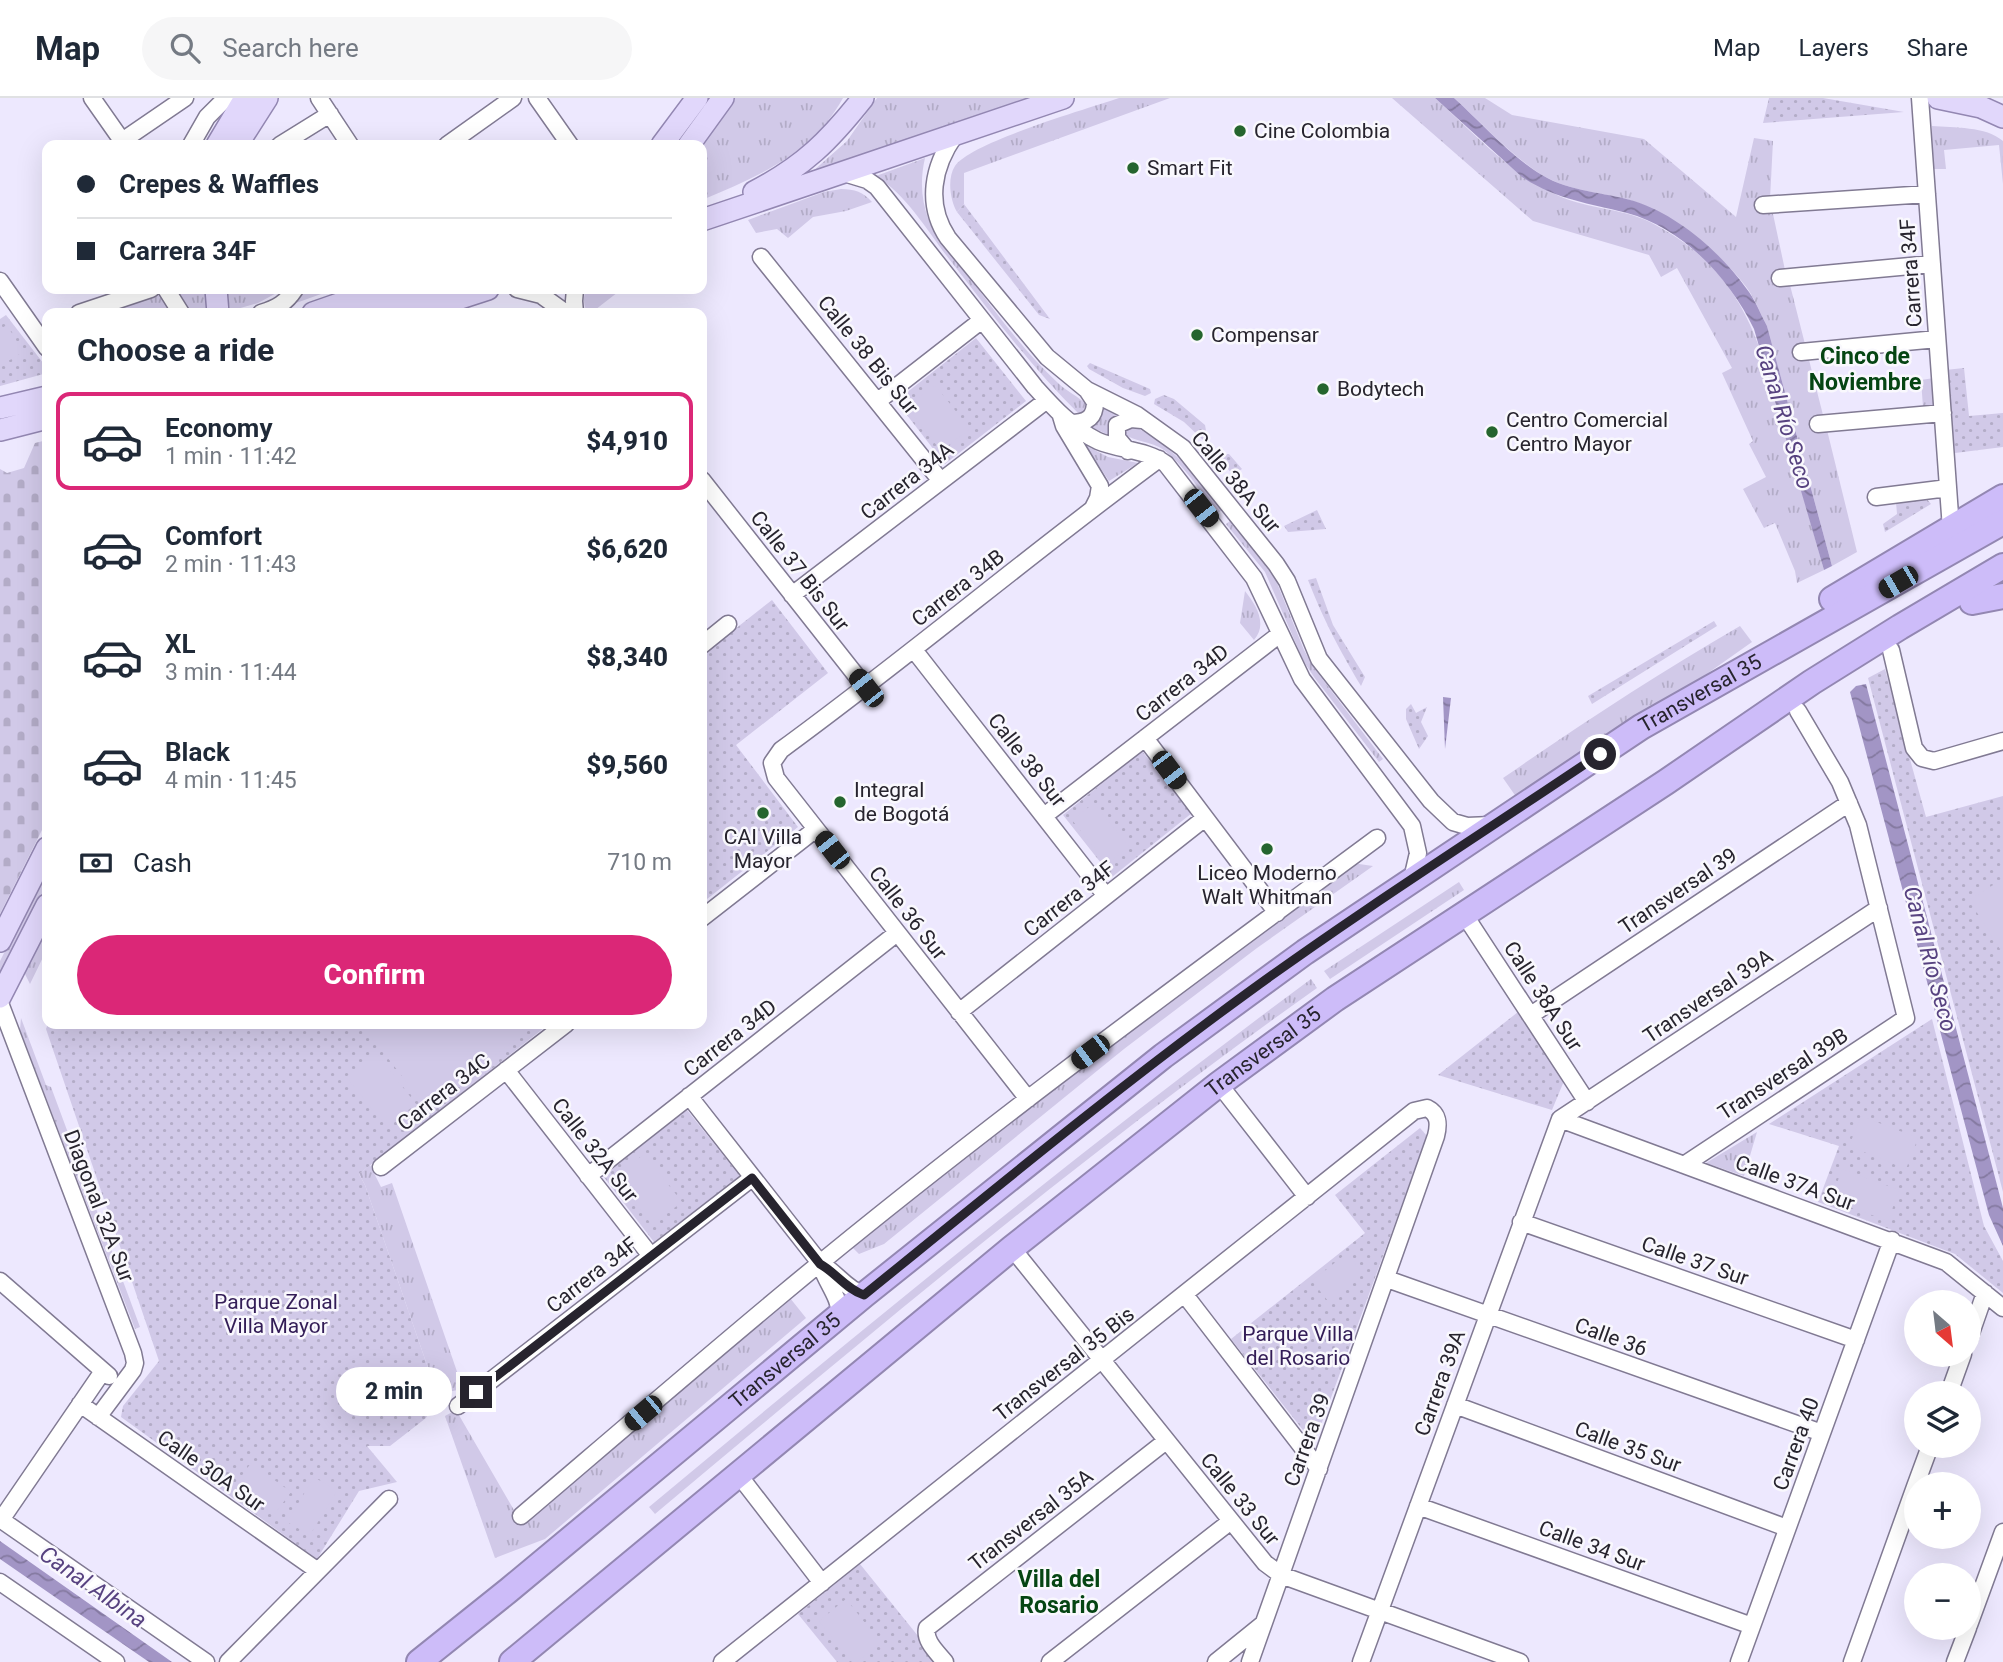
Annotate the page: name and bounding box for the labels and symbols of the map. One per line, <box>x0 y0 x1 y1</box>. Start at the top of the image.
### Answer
place label: Cine Colombia <box>1254 119 1390 143</box>
marker: Cine Colombia <box>1232 123 1248 139</box>
place label: Smart Fit <box>1147 156 1233 180</box>
marker: Smart Fit <box>1125 160 1141 176</box>
street label: Carrera 34F <box>1895 218 1927 328</box>
street label: Calle 38 Bis Sur <box>813 291 923 419</box>
place label: Compensar <box>1211 323 1319 347</box>
marker: Compensar <box>1189 327 1205 343</box>
water label: Canal Río Seco <box>1749 342 1819 492</box>
district label: Cinco de Noviembre <box>1809 343 1921 396</box>
place label: Bodytech <box>1337 377 1424 401</box>
marker: Bodytech <box>1315 381 1331 397</box>
place label: Centro Comercial Centro Mayor <box>1506 408 1668 456</box>
marker: Centro Comercial Centro Mayor <box>1484 424 1500 440</box>
street label: Calle 38A Sur <box>1187 426 1285 538</box>
street label: Carrera 34A <box>856 437 958 525</box>
car <box>1180 485 1223 531</box>
street label: Calle 37 Bis Sur <box>746 506 854 636</box>
street label: Carrera 34B <box>907 545 1009 631</box>
car <box>1875 562 1922 602</box>
street label: Carrera 34D <box>1131 639 1233 727</box>
street label: Transversal 35 <box>1635 649 1766 738</box>
car <box>845 665 888 711</box>
street label: Calle 38 Sur <box>983 709 1071 811</box>
route start <box>1584 738 1616 770</box>
car <box>1148 747 1191 793</box>
place label: Integral de Bogotá <box>854 778 949 826</box>
marker: Integral de Bogotá <box>832 794 848 810</box>
marker: CAI Villa Mayor <box>755 805 771 821</box>
place label: CAI Villa Mayor <box>724 825 802 873</box>
car <box>811 827 854 873</box>
marker: Liceo Moderno Walt Whitman <box>1259 841 1275 857</box>
street label: Transversal 39 <box>1615 843 1741 939</box>
street label: Carrera 34F <box>1019 856 1119 942</box>
place label: Liceo Moderno Walt Whitman <box>1197 861 1337 909</box>
street label: Calle 36 Sur <box>864 862 952 964</box>
water label: Canal Río Seco <box>1898 883 1962 1035</box>
street label: Calle 38A Sur <box>1499 937 1587 1055</box>
street label: Transversal 39A <box>1639 944 1777 1048</box>
street label: Carrera 34D <box>679 994 781 1082</box>
street label: Transversal 35 <box>1201 1001 1325 1102</box>
street label: Transversal 39B <box>1714 1023 1852 1125</box>
car <box>1067 1031 1114 1073</box>
street label: Carrera 34C <box>393 1048 495 1136</box>
street label: Calle 32A Sur <box>547 1093 643 1207</box>
street label: Diagonal 32A Sur <box>59 1127 139 1285</box>
street label: Calle 37A Sur <box>1732 1150 1858 1216</box>
street label: Calle 37 Sur <box>1638 1231 1752 1291</box>
street label: Carrera 34F <box>542 1232 642 1318</box>
park label: Parque Zonal Villa Mayor <box>214 1290 338 1338</box>
north arrow <box>1904 1290 1981 1367</box>
street label: Transversal 35 Bis <box>989 1302 1139 1426</box>
street label: Transversal 35 <box>725 1308 845 1414</box>
street label: Calle 36 <box>1572 1313 1650 1361</box>
park label: Parque Villa del Rosario <box>1242 1322 1354 1370</box>
street label: Carrera 39A <box>1410 1327 1470 1439</box>
callout: 2 min <box>336 1368 452 1416</box>
route end <box>460 1376 492 1408</box>
street label: Carrera 39 <box>1279 1390 1335 1490</box>
car <box>621 1391 666 1435</box>
street label: Carrera 40 <box>1768 1394 1824 1494</box>
street label: Calle 35 Sur <box>1571 1417 1685 1477</box>
street label: Calle 30A Sur <box>153 1425 269 1517</box>
street label: Calle 33 Sur <box>1196 1448 1284 1550</box>
street label: Transversal 35A <box>964 1464 1098 1576</box>
street label: Calle 34 Sur <box>1535 1516 1649 1576</box>
water label: Canal Albina <box>34 1540 152 1634</box>
district label: Villa del Rosario <box>1018 1566 1100 1619</box>

